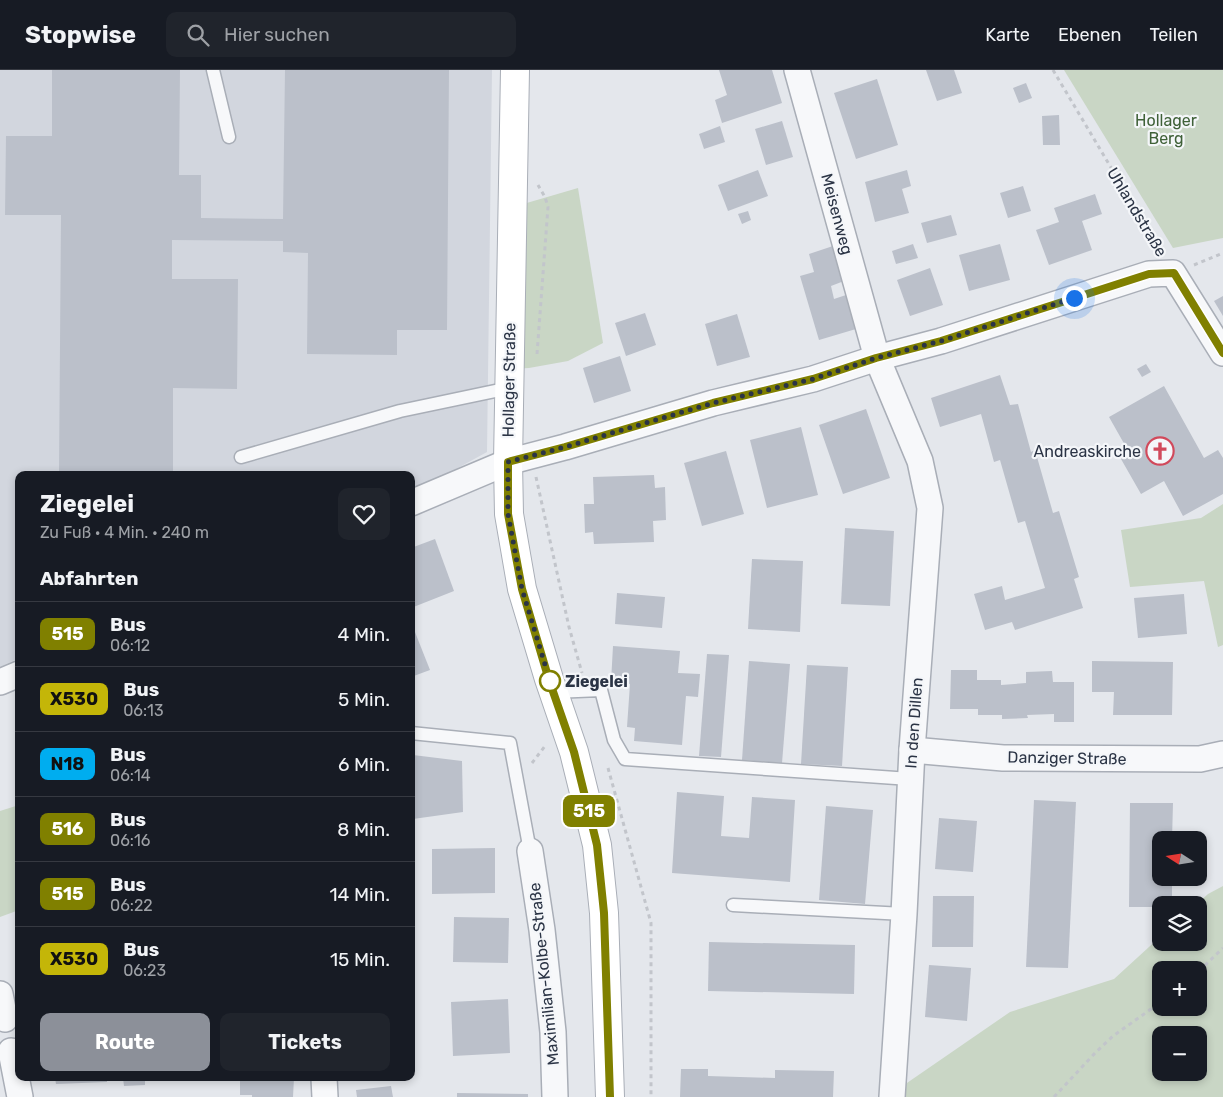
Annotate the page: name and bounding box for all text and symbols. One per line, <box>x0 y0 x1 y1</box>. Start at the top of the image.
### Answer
search box <box>166 12 516 57</box>
text: Stopwise <box>25 21 136 49</box>
icon: search <box>184 21 212 49</box>
text: Hier suchen <box>224 23 330 46</box>
text: Karte <box>985 24 1030 46</box>
text: Ebenen <box>1058 24 1122 46</box>
text: Teilen <box>1150 24 1198 46</box>
park label: Hollager Berg <box>1135 111 1197 148</box>
street label: Uhlandstraße <box>1103 164 1171 260</box>
street label: Meisenweg <box>817 171 857 257</box>
your location <box>1062 286 1087 311</box>
street label: Hollager Straße <box>499 322 520 438</box>
church icon: Andreaskirche <box>1145 436 1175 466</box>
place label: Andreaskirche <box>1034 442 1141 461</box>
button: heart <box>338 488 390 540</box>
text: Ziegelei <box>40 490 134 518</box>
text: Zu Fuß · 4 Min. · 240 m <box>40 523 209 542</box>
text: Abfahrten <box>40 567 138 590</box>
text: Bus <box>110 613 146 636</box>
text: 515 <box>51 623 84 645</box>
text: 4 Min. <box>338 623 390 646</box>
text: 06:12 <box>110 636 150 655</box>
marker: Ziegelei <box>539 670 561 692</box>
place label: Ziegelei <box>565 672 628 691</box>
street label: In den Dillen <box>901 677 927 769</box>
text: Bus <box>123 678 159 701</box>
text: X530 <box>50 688 98 710</box>
text: 5 Min. <box>338 688 390 711</box>
text: 06:13 <box>123 701 164 720</box>
text: Bus <box>110 743 146 766</box>
street label: Danziger Straße <box>1007 747 1127 769</box>
text: N18 <box>50 753 85 775</box>
text: 6 Min. <box>338 753 390 776</box>
text: 06:14 <box>110 766 151 785</box>
line badge: 515 <box>560 795 618 827</box>
text: 515 <box>573 800 605 822</box>
text: Bus <box>110 808 146 831</box>
text: 516 <box>51 818 84 840</box>
text: 8 Min. <box>337 818 390 841</box>
text: 06:16 <box>110 831 150 850</box>
north arrow <box>1152 831 1208 886</box>
map controls <box>1152 831 1207 1081</box>
text: Bus <box>110 873 146 896</box>
street label: Maximilian-Kolbe-Straße <box>525 882 563 1066</box>
text: 515 <box>51 883 84 905</box>
text: 14 Min. <box>329 883 390 906</box>
text: 06:22 <box>110 896 153 915</box>
button: layers <box>1152 896 1207 951</box>
text: Bus <box>123 938 159 961</box>
text: X530 <box>50 948 98 970</box>
text: 15 Min. <box>330 948 390 971</box>
text: 06:23 <box>123 961 166 980</box>
button: + <box>1152 961 1207 1016</box>
button: Route <box>40 1013 210 1071</box>
button: Tickets <box>220 1013 390 1071</box>
button: − <box>1152 1026 1207 1081</box>

